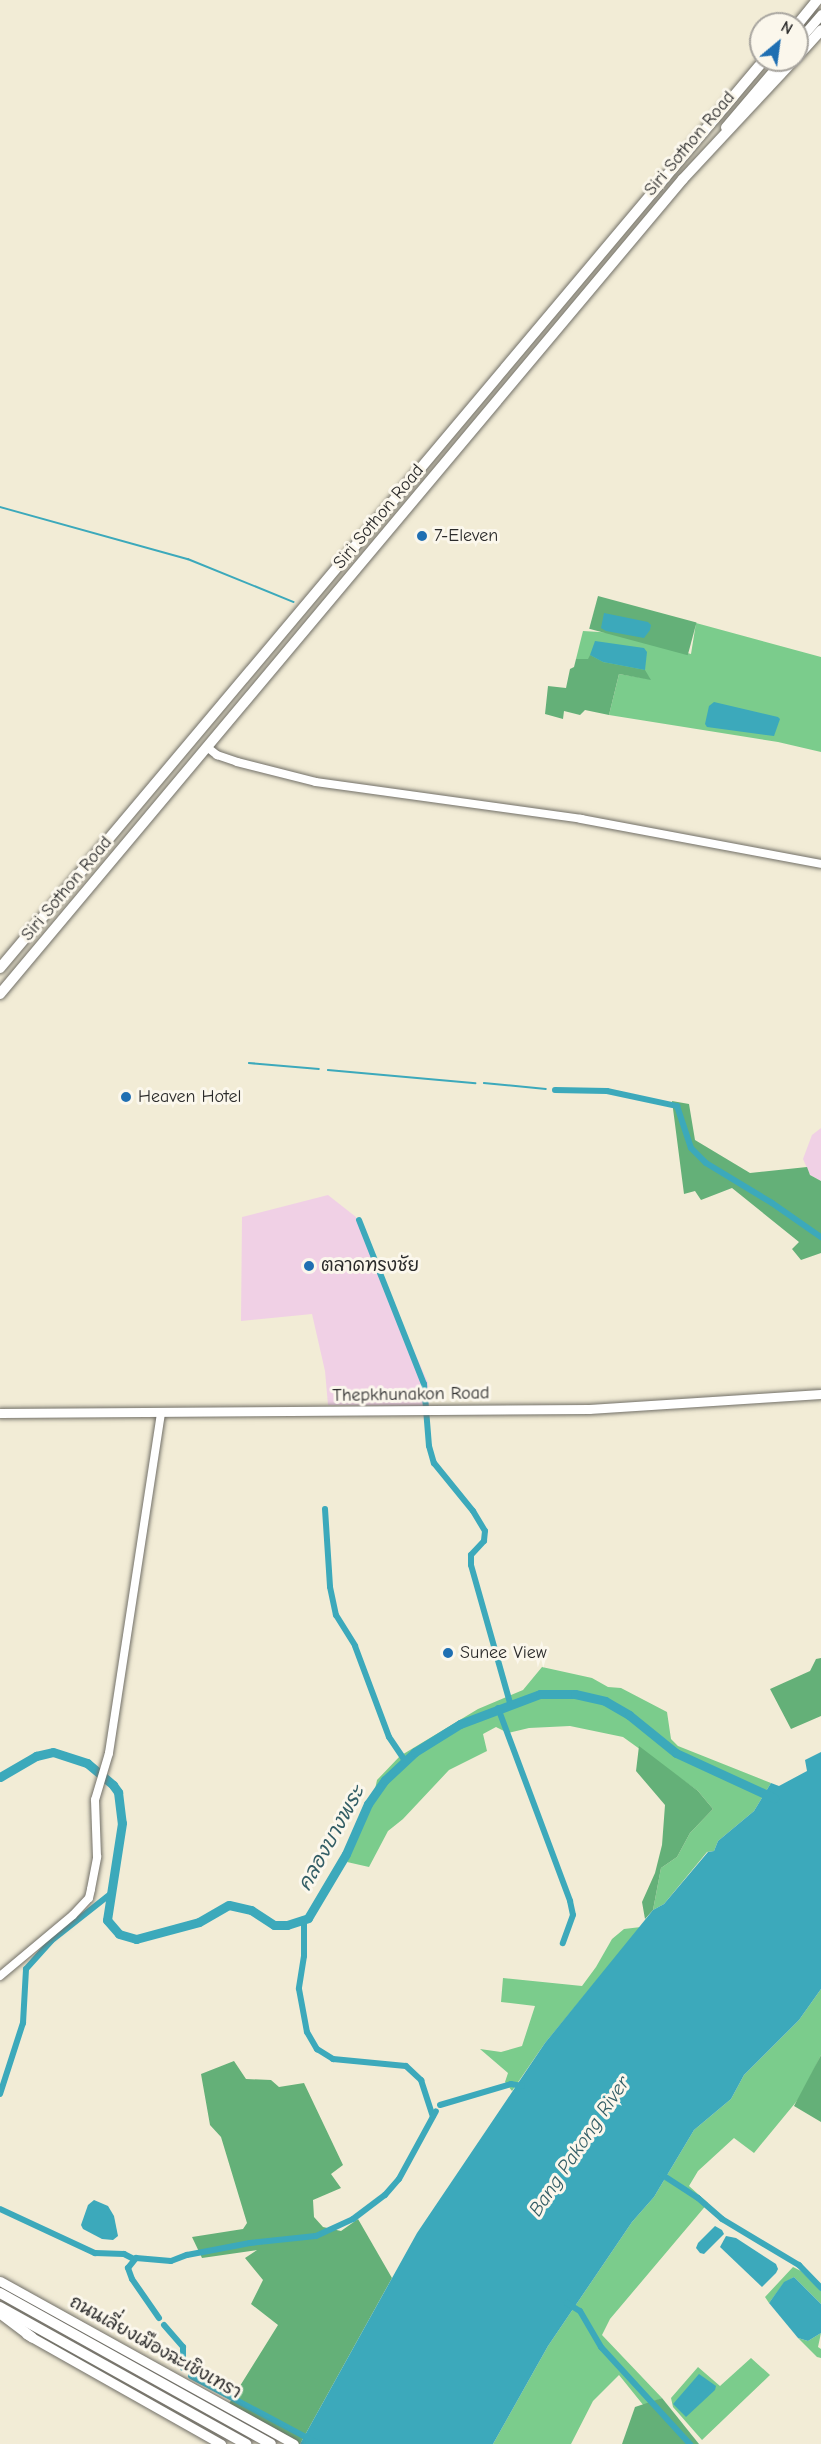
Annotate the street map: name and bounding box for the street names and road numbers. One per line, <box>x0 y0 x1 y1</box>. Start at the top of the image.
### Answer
street label: Siri Sothon Road <box>640 87 740 201</box>
street label: Siri Sothon Road <box>329 460 429 574</box>
street label: Siri Sothon Road <box>17 832 117 946</box>
street label: Thepkhunakon Road <box>332 1383 490 1407</box>
street label: ถนนเลี่ยงเมืองฉะเชิงเทรา <box>66 2292 244 2404</box>

